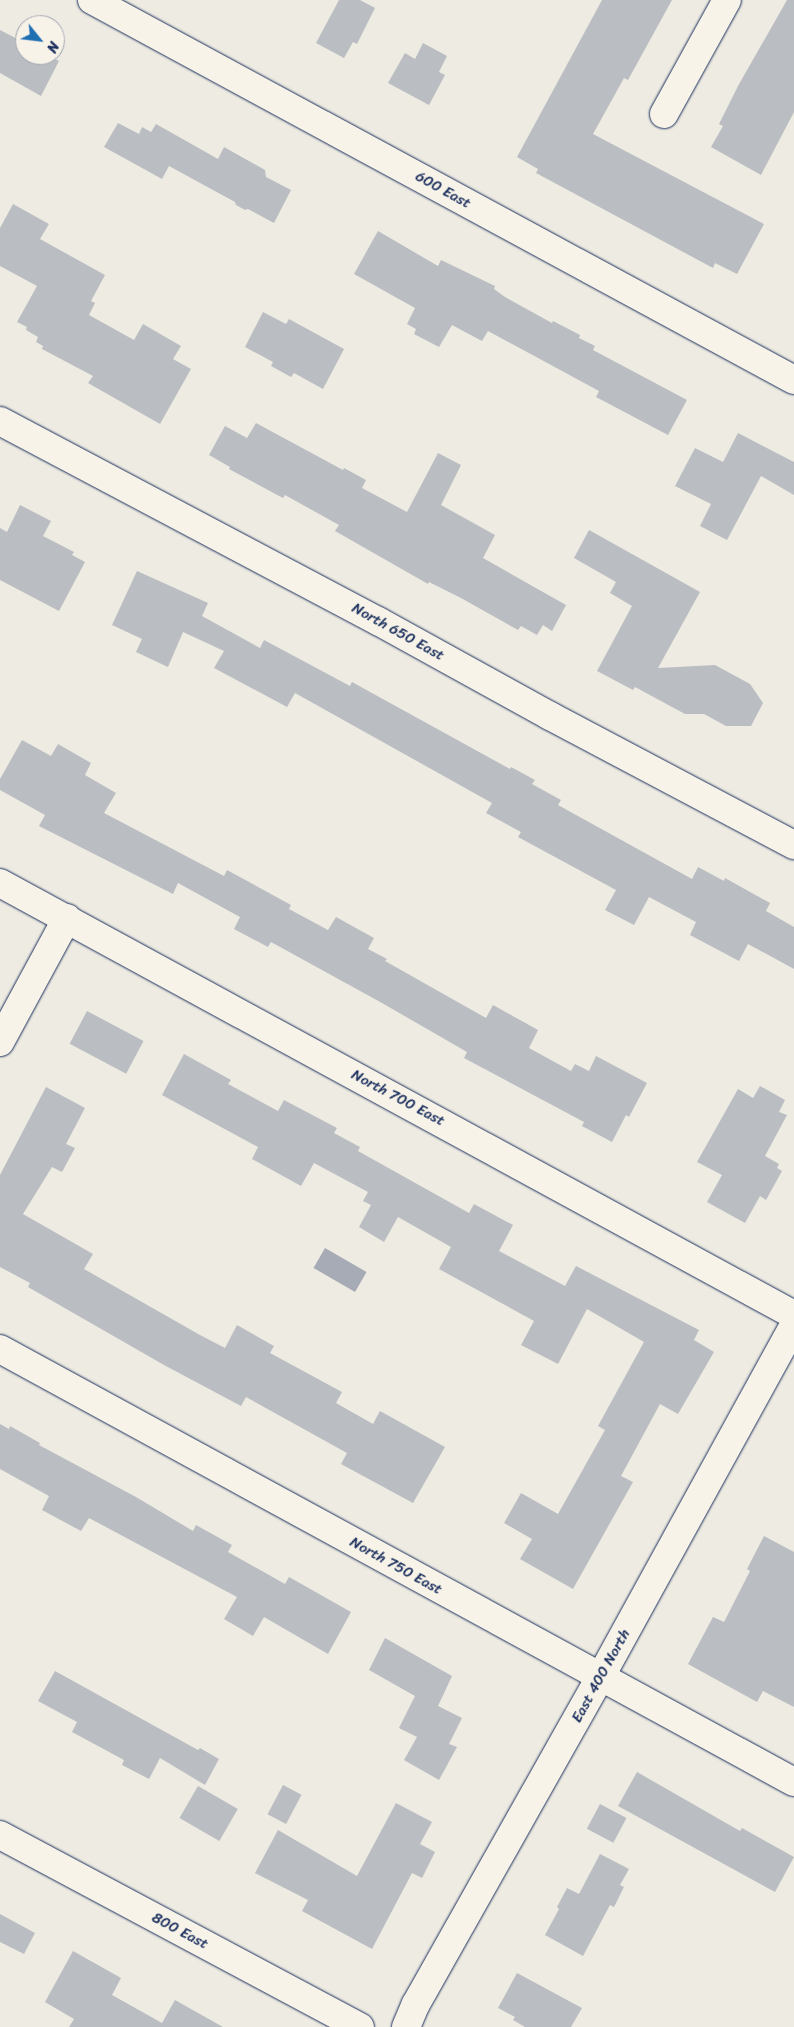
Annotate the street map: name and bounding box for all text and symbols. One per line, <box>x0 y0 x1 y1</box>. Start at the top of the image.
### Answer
north arrow <box>15 15 65 65</box>
text: N <box>39 37 66 57</box>
street label: 600 East <box>412 167 474 213</box>
street label: North 650 East <box>349 599 447 665</box>
street label: North 700 East <box>348 1066 448 1130</box>
street label: North 750 East <box>347 1533 445 1599</box>
street label: East 400 North <box>568 1626 634 1726</box>
street label: 800 East <box>149 1909 211 1953</box>

